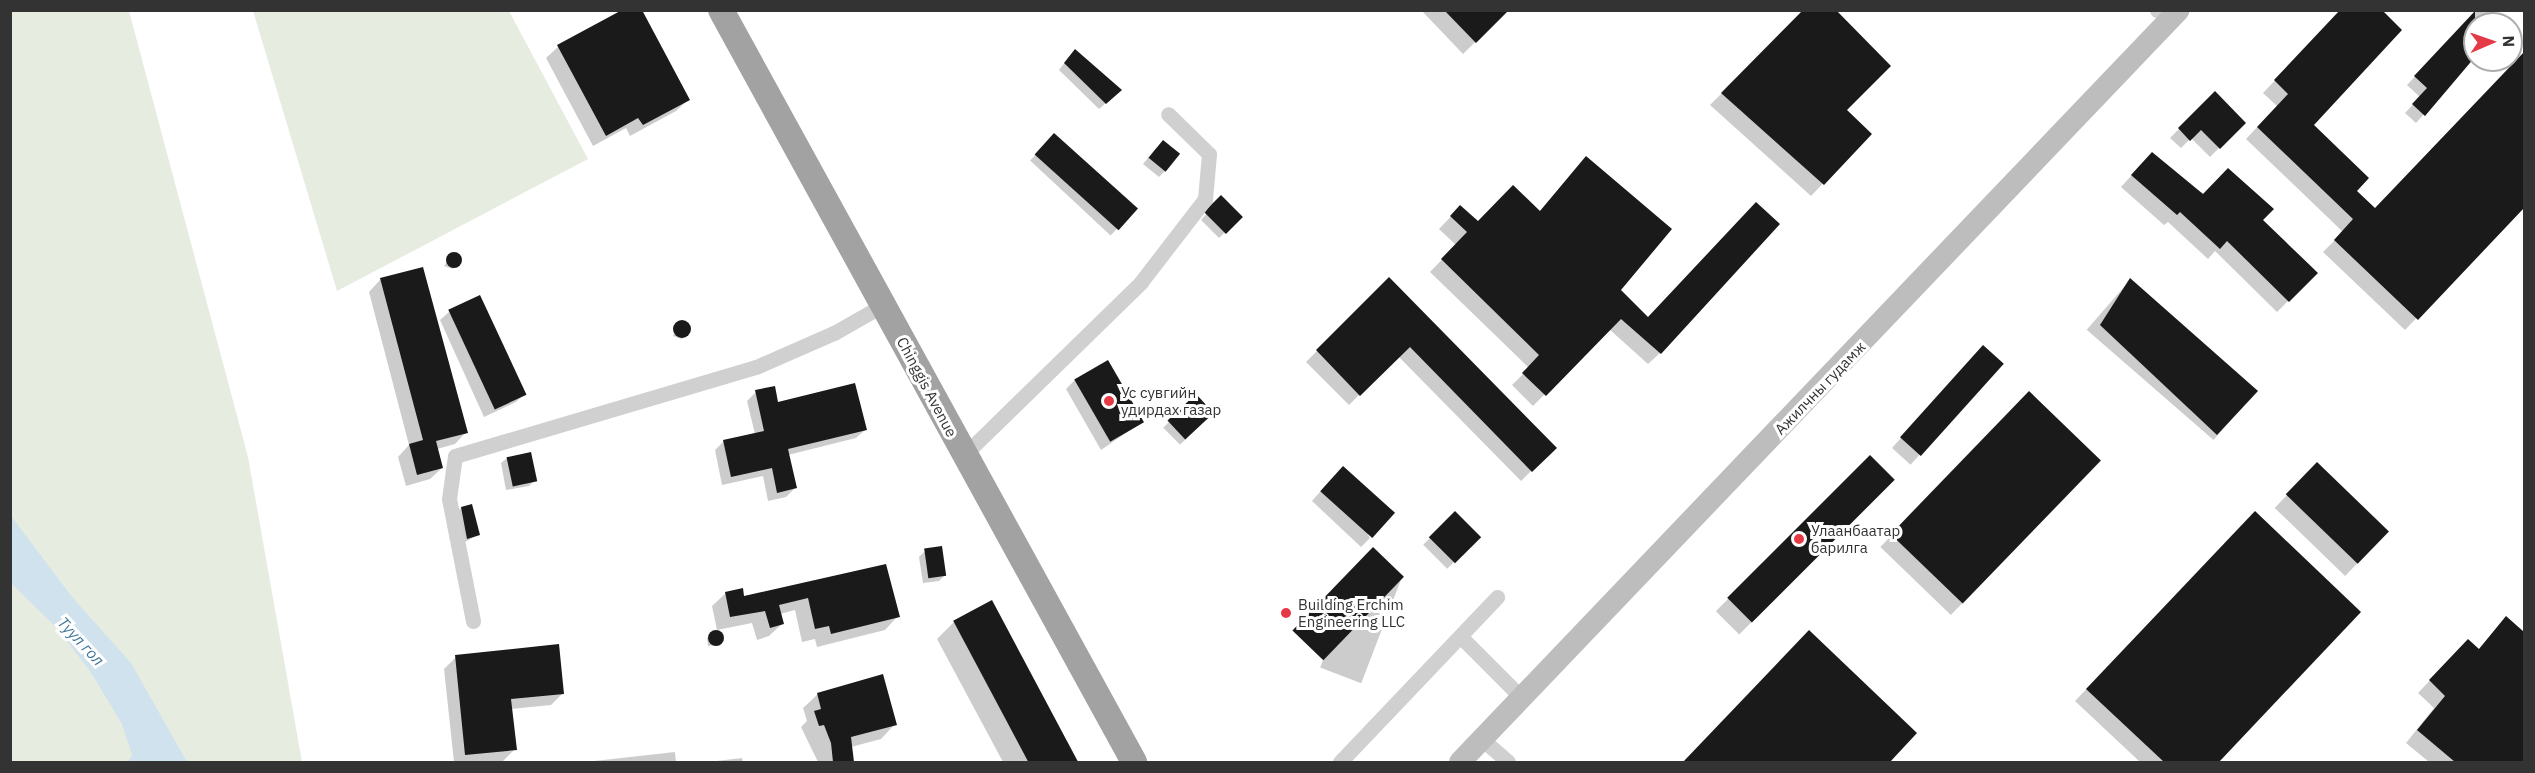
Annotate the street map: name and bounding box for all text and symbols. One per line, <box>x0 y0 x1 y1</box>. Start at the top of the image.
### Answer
north arrow <box>2463 12 2523 72</box>
text: N <box>2499 35 2519 48</box>
street label: Chinggis Avenue <box>893 334 961 440</box>
street label: Ажилчны гудамж <box>1771 338 1869 438</box>
place label: Ус сувгийн удирдах газар <box>1121 383 1221 418</box>
marker: Ус сувгийн удирдах газар <box>1102 394 1116 408</box>
place label: Улаанбаатар барилга <box>1811 521 1900 556</box>
marker: Улаанбаатар барилга <box>1792 532 1806 546</box>
place label: Building Erchim Engineering LLC <box>1298 595 1405 630</box>
marker: Building Erchim Engineering LLC <box>1279 606 1293 620</box>
water label: Туул гол <box>54 613 108 669</box>

